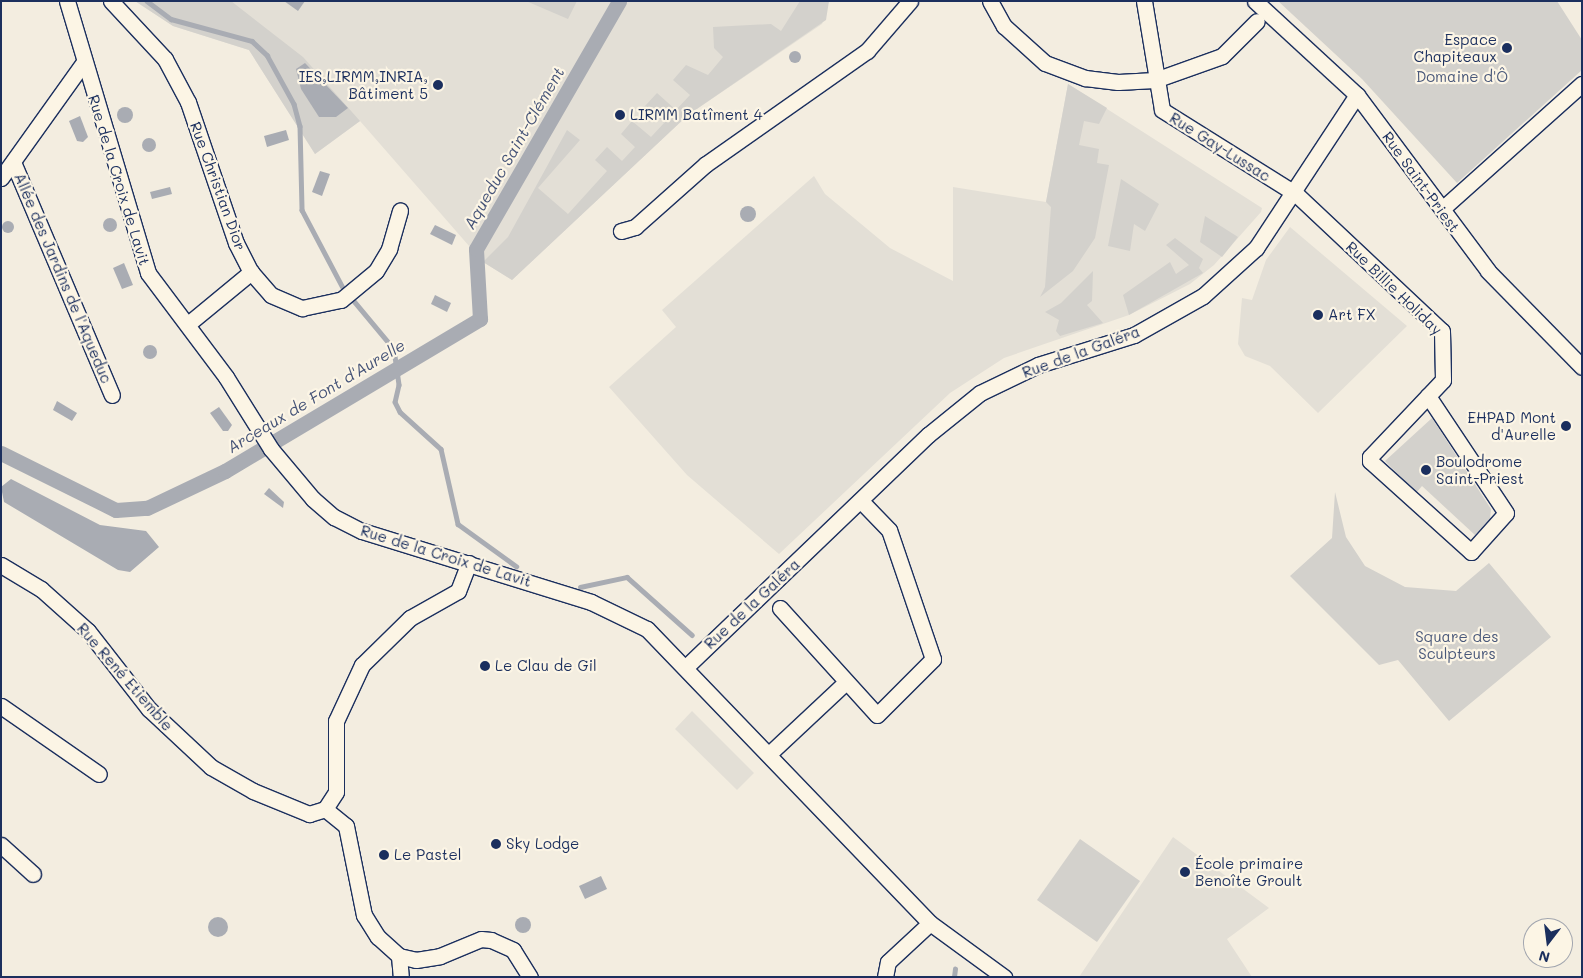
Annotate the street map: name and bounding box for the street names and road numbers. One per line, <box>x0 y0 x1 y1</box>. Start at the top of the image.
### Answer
street label: Rue de la Croix de Lavit <box>84 92 154 268</box>
street label: Rue Gay-Lussac <box>1166 109 1274 185</box>
street label: Rue Christian Dior <box>186 119 250 253</box>
street label: Rue Saint-Priest <box>1378 128 1464 236</box>
street label: Allée des Jardins de l'Aqueduc <box>10 170 116 386</box>
street label: Rue Billie Holiday <box>1342 238 1446 338</box>
street label: Rue de la Galéra <box>1020 322 1142 382</box>
street label: Rue de la Croix de Lavit <box>358 521 534 591</box>
street label: Rue de la Galéra <box>701 555 803 653</box>
street label: Rue René Etiemble <box>73 619 177 735</box>

